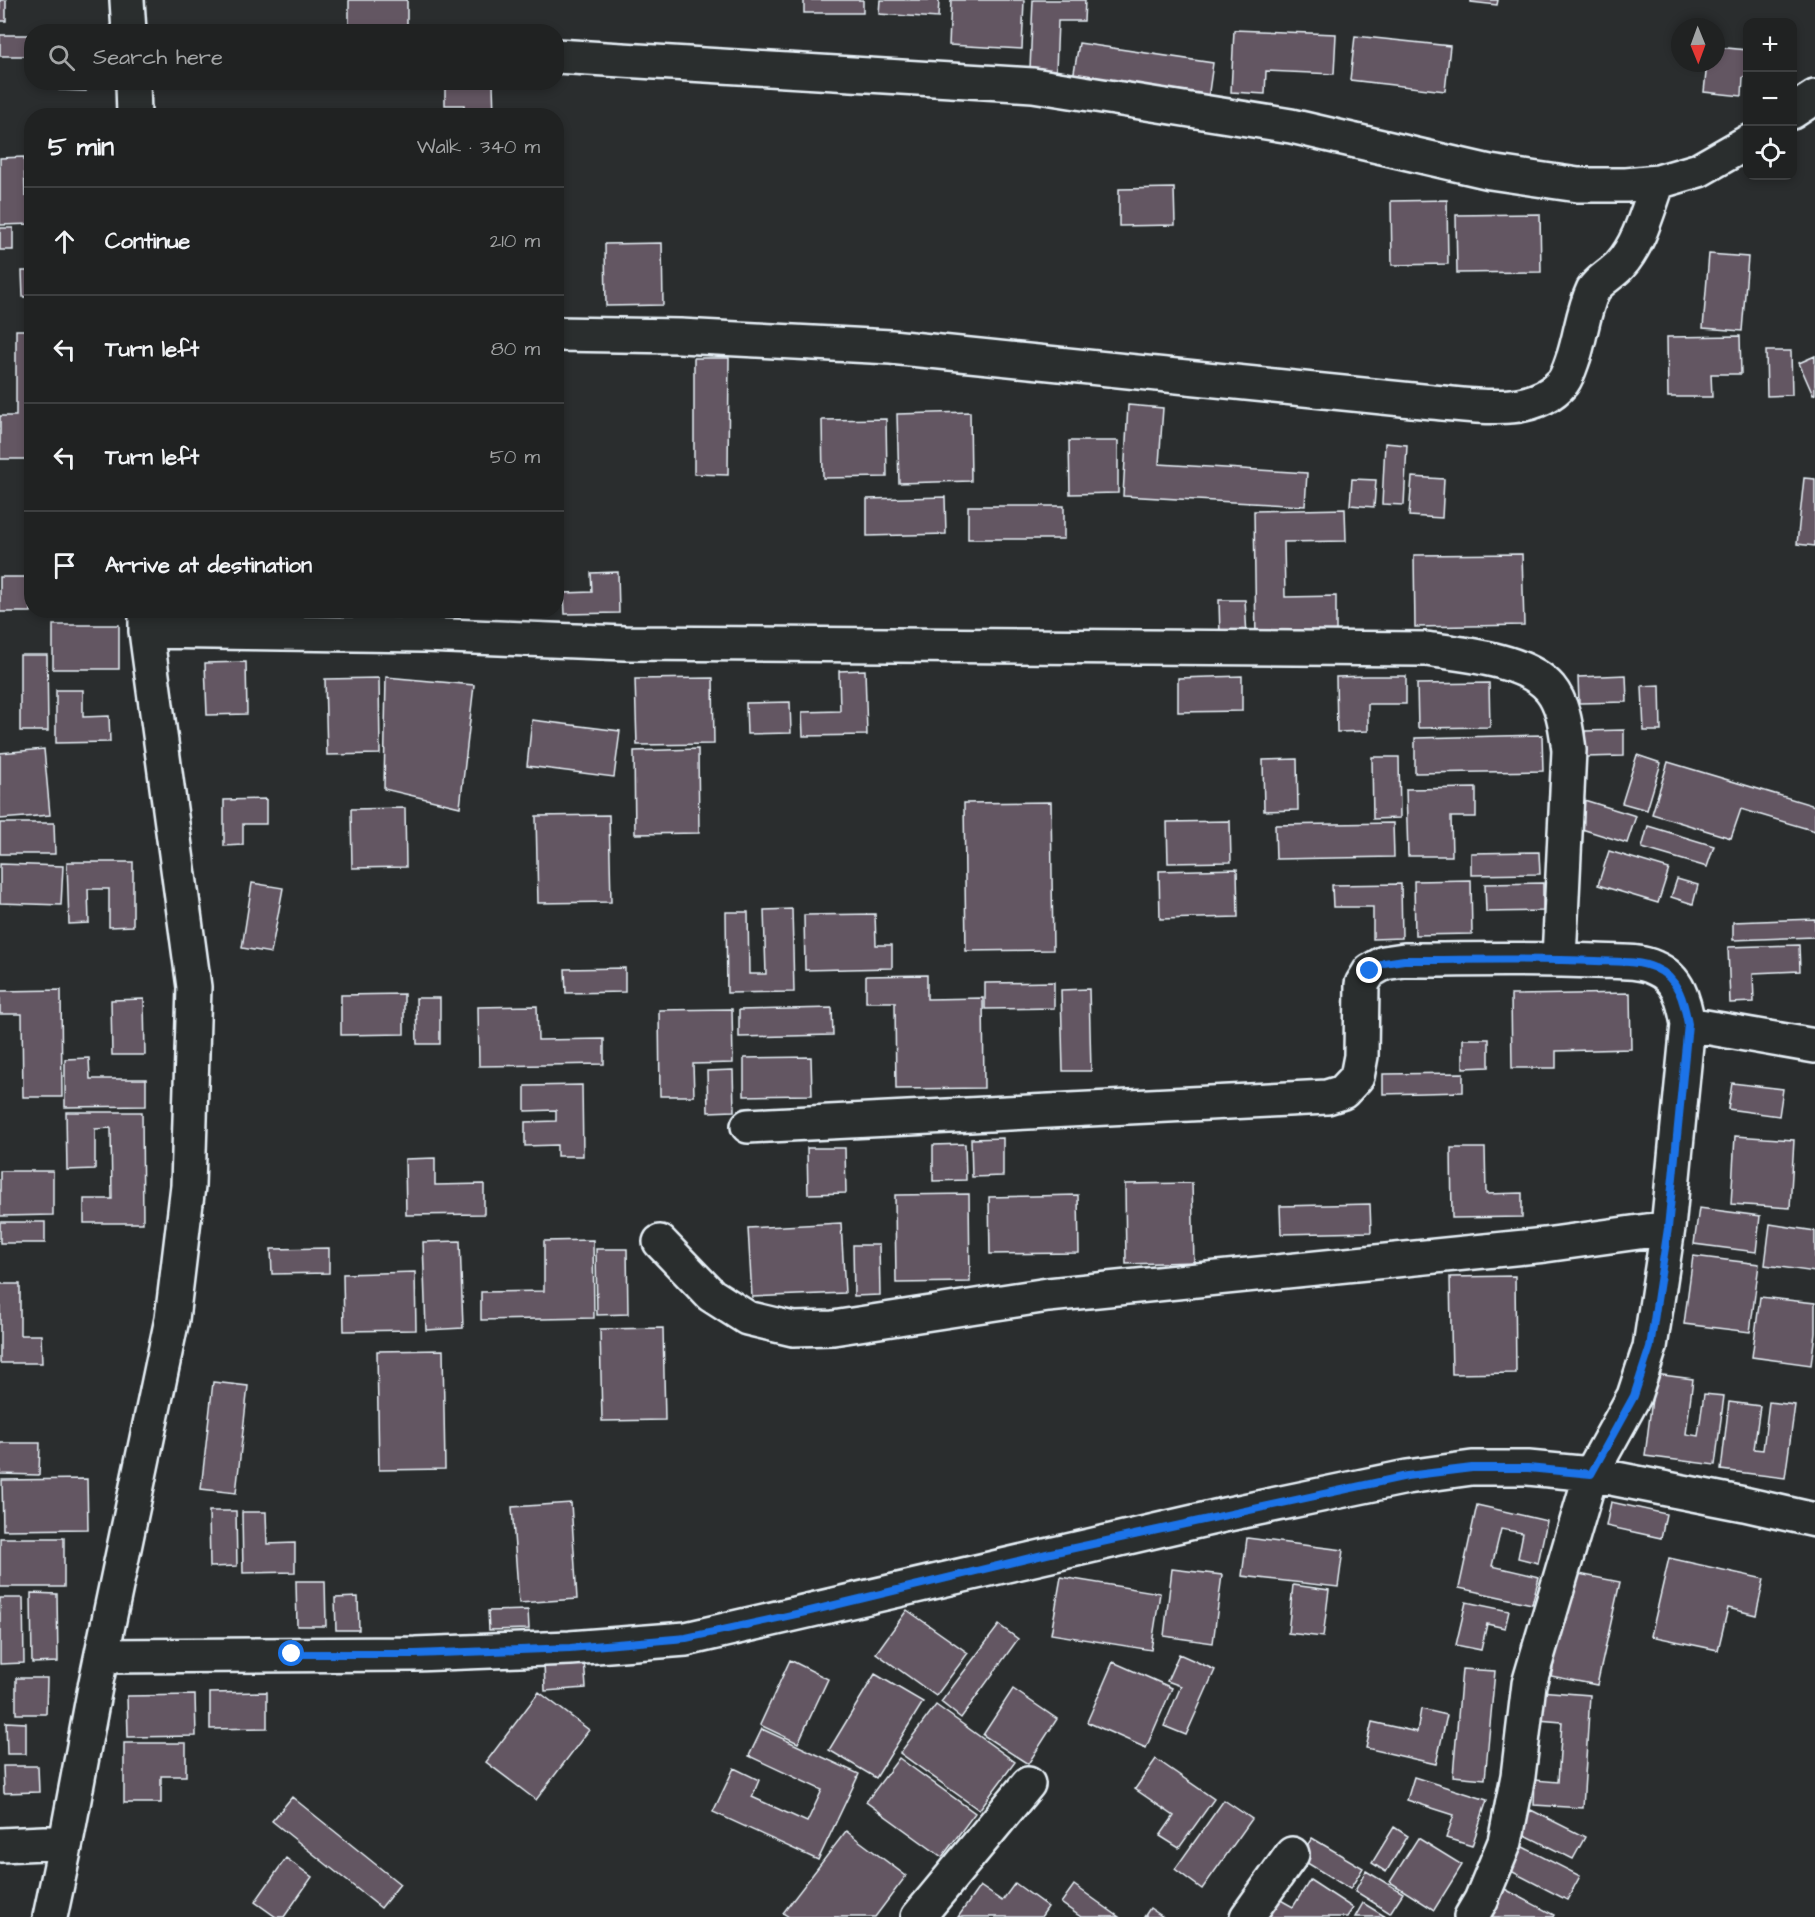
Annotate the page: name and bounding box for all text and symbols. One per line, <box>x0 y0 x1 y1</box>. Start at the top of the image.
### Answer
north arrow <box>1671 18 1725 72</box>
map controls <box>1743 18 1797 180</box>
button: + <box>1743 18 1797 72</box>
search box <box>24 24 564 90</box>
icon: search <box>45 41 78 74</box>
text: Search here <box>93 42 223 73</box>
button: − <box>1743 72 1797 126</box>
button: locate <box>1743 126 1797 180</box>
text: 5 min <box>48 129 114 165</box>
text: Walk · 340 m <box>417 133 540 161</box>
icon: ahead <box>48 225 81 258</box>
text: Continue <box>105 226 190 257</box>
text: 210 m <box>490 227 540 255</box>
icon: left <box>48 333 81 366</box>
text: Turn left <box>105 334 199 365</box>
text: 80 m <box>491 335 540 363</box>
icon: left <box>48 441 81 474</box>
text: Turn left <box>105 442 199 473</box>
text: 50 m <box>490 443 540 471</box>
icon: arrive <box>48 549 81 582</box>
text: Arrive at destination <box>105 550 312 581</box>
route end <box>1356 957 1382 983</box>
route start <box>278 1640 304 1666</box>

